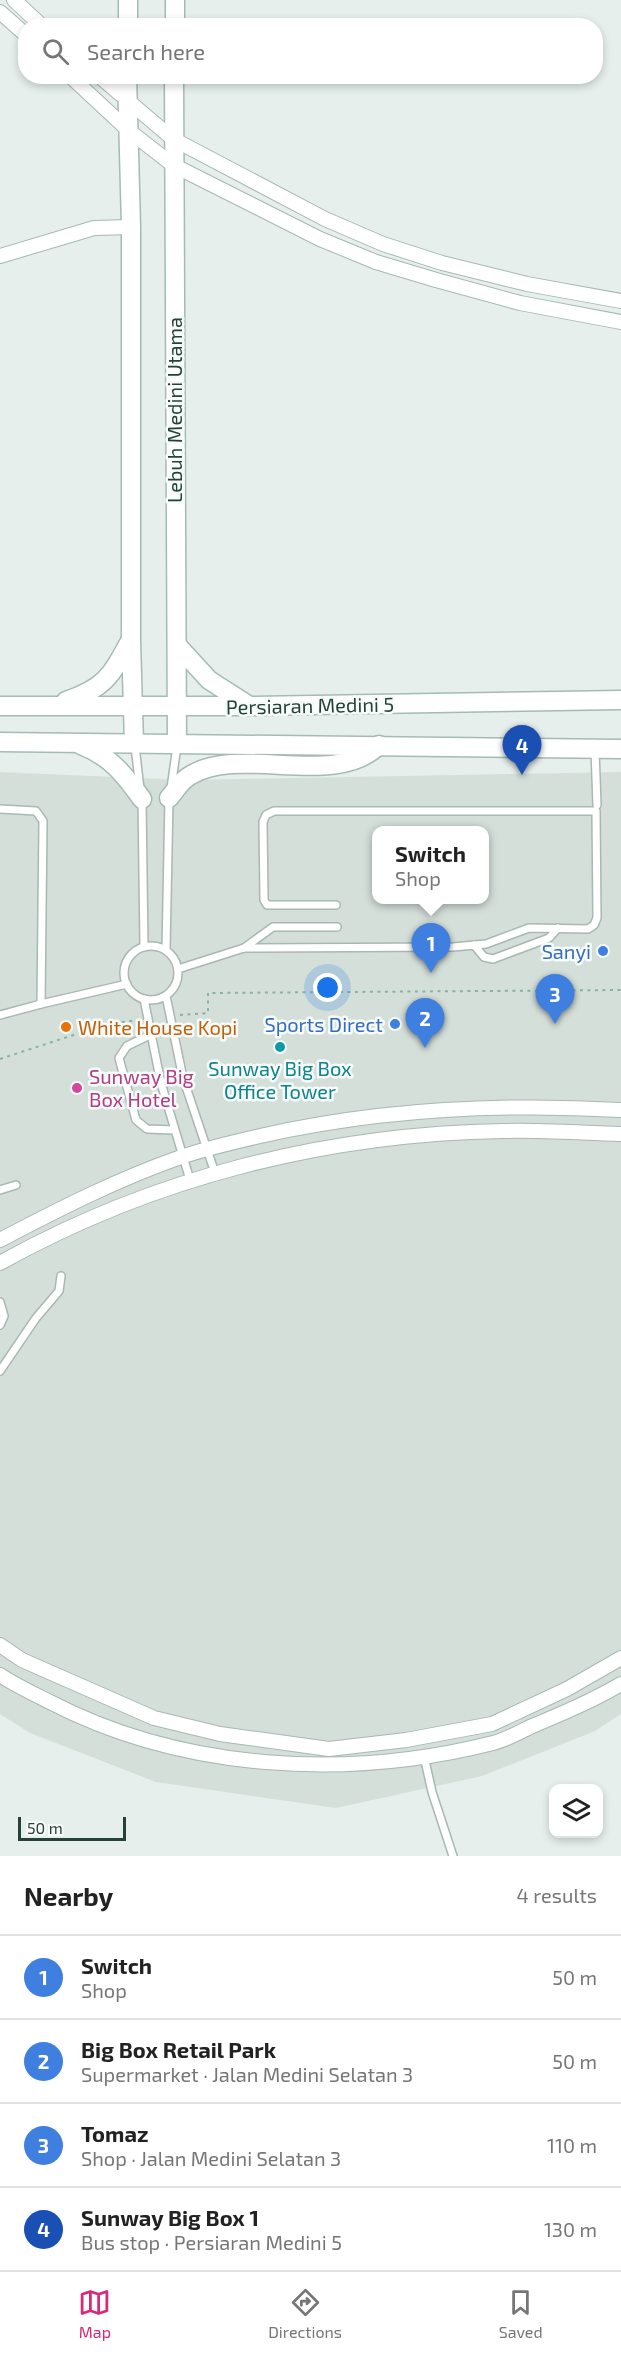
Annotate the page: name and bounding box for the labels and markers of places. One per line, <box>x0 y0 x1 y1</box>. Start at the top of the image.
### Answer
pin: 4 <box>502 726 542 775</box>
pin: 1 <box>412 924 450 973</box>
place label: Sanyi <box>542 939 591 963</box>
marker: Sanyi <box>596 944 610 958</box>
pin: 3 <box>536 974 574 1024</box>
pin: 2 <box>406 998 444 1048</box>
place label: Sports Direct <box>264 1012 383 1036</box>
place label: White House Kopi <box>78 1015 237 1039</box>
marker: Sports Direct <box>388 1017 402 1031</box>
marker: White House Kopi <box>59 1020 73 1034</box>
marker: Sunway Big Box Office Tower <box>273 1040 287 1054</box>
place label: Sunway Big Box Office Tower <box>208 1056 352 1103</box>
place label: Sunway Big Box Hotel <box>89 1064 194 1111</box>
marker: Sunway Big Box Hotel <box>70 1081 84 1095</box>

